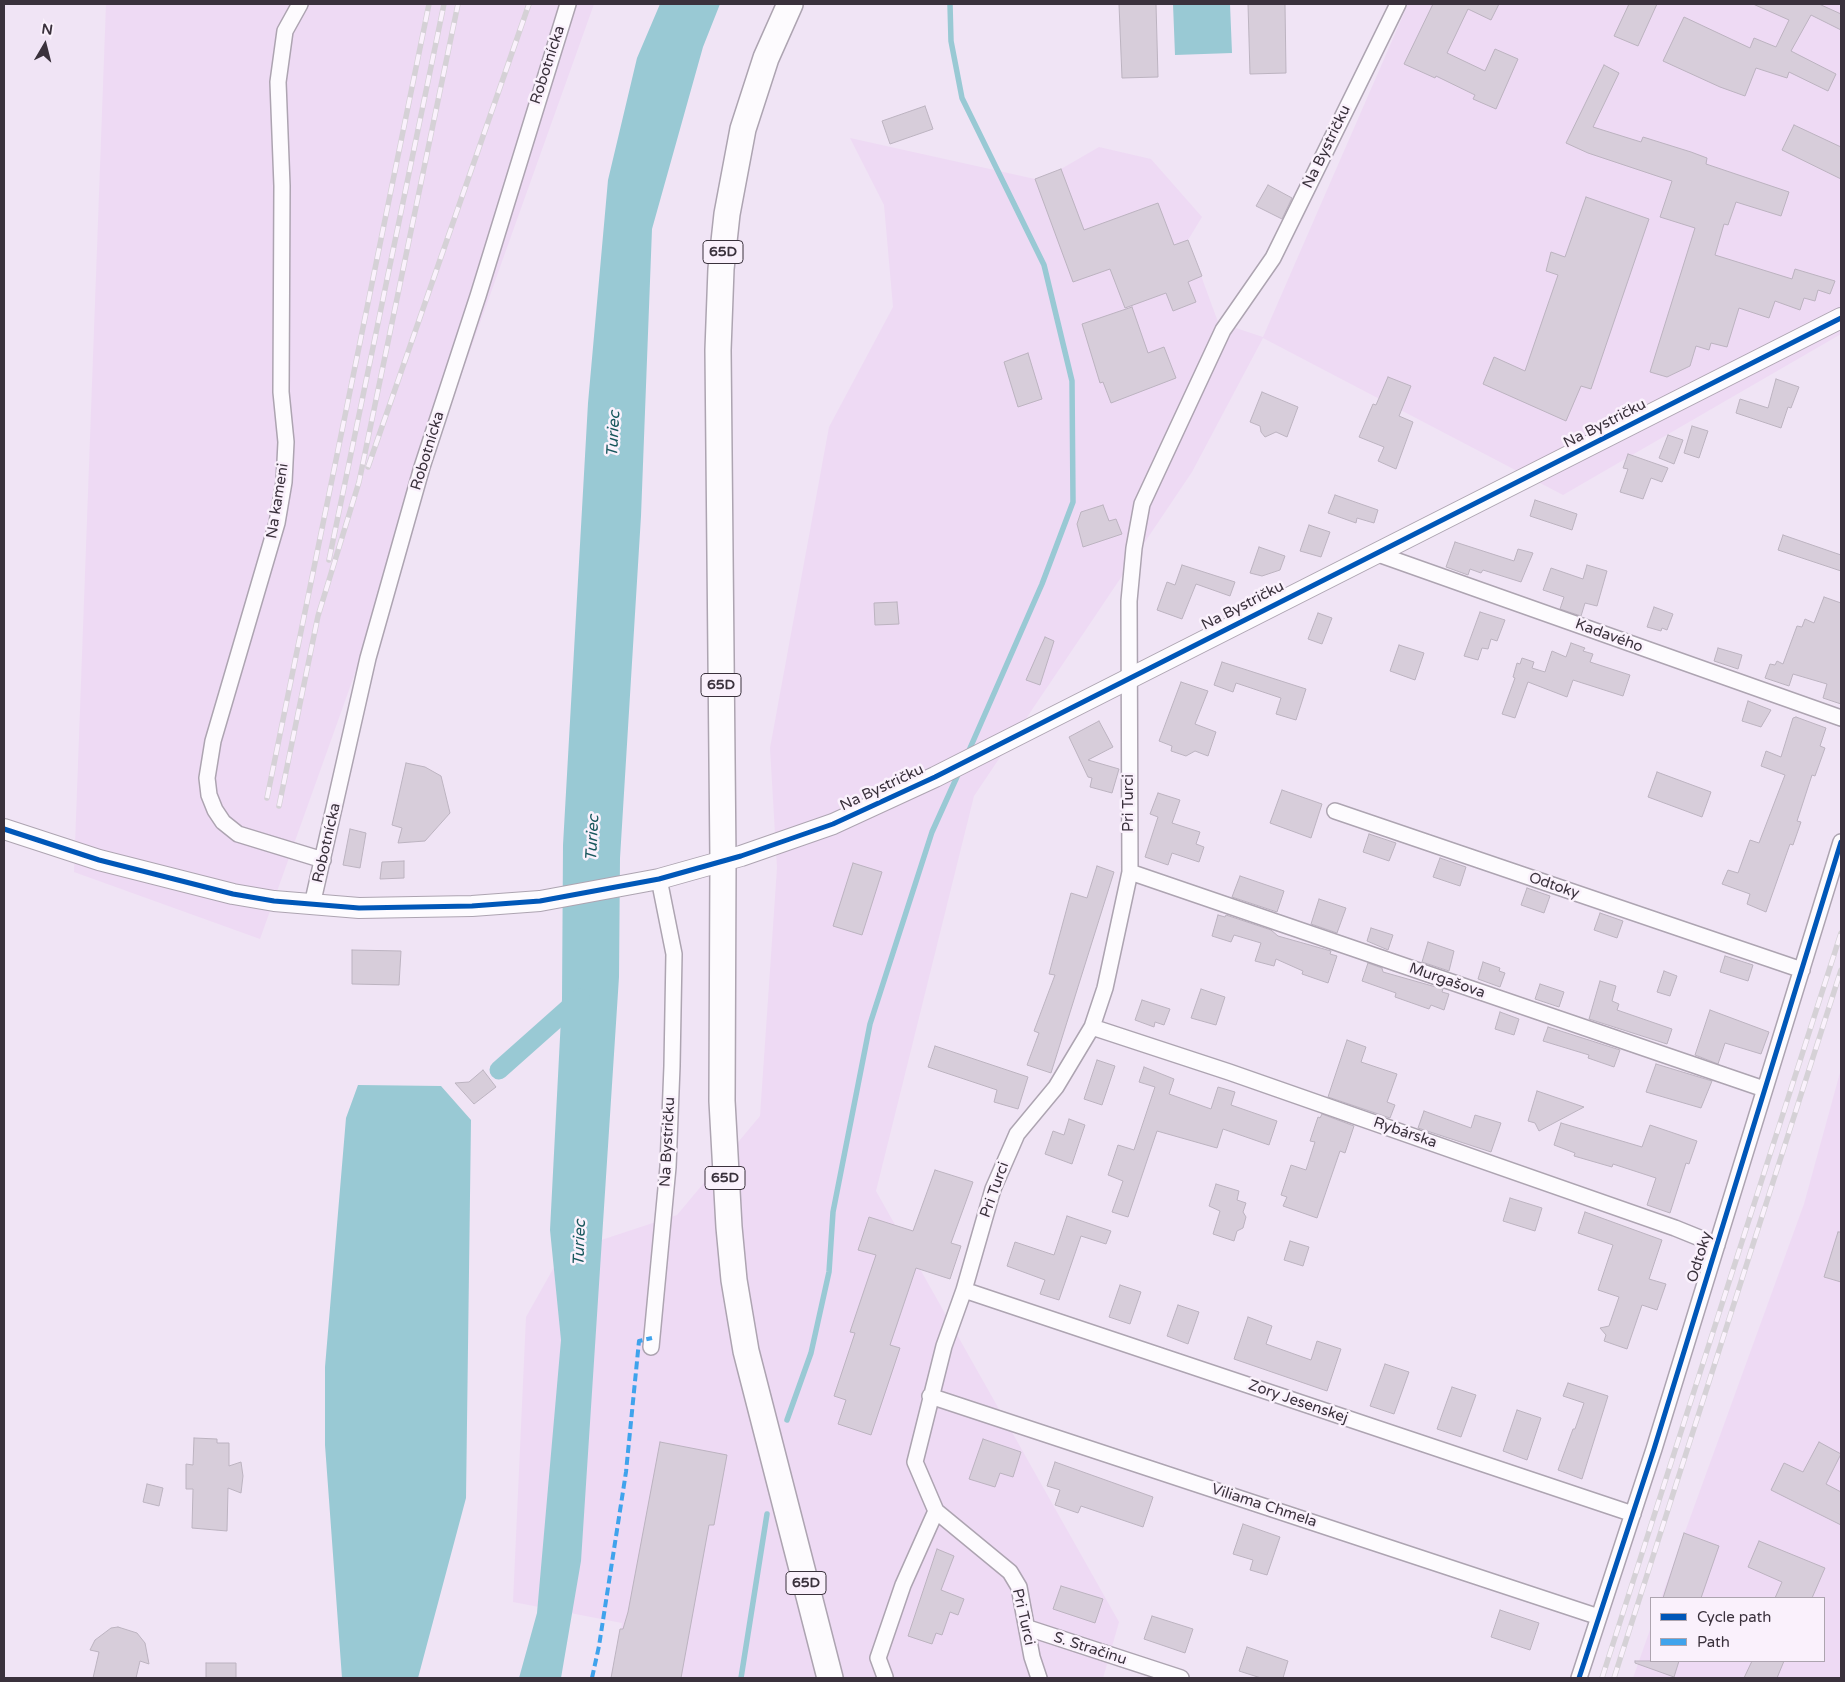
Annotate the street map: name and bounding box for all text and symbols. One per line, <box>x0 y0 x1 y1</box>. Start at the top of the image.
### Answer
north arrow <box>20 20 70 70</box>
text: N <box>40 20 54 39</box>
street label: Robotnícka <box>527 24 569 106</box>
street label: Na Bystričku <box>1299 102 1355 192</box>
road number: 65D <box>703 240 743 264</box>
street label: Na Bystričku <box>1561 395 1649 453</box>
street label: Robotnícka <box>407 409 449 493</box>
water label: Turiec <box>603 410 625 458</box>
street label: Na kameni <box>263 462 293 540</box>
street label: Na Bystričku <box>1199 577 1287 635</box>
street label: Kadavého <box>1573 615 1645 657</box>
road number: 65D <box>701 674 741 696</box>
street label: Na Bystričku <box>837 761 927 815</box>
street label: Pri Turci <box>1120 774 1138 832</box>
street label: Robotnícka <box>309 801 345 885</box>
water label: Turiec <box>582 814 604 862</box>
street label: Odtoky <box>1526 869 1582 903</box>
street label: Murgašova <box>1407 960 1487 1002</box>
street label: Na Bystričku <box>657 1096 679 1188</box>
street label: Rybárska <box>1371 1114 1439 1152</box>
street label: Pri Turci <box>977 1160 1013 1220</box>
road number: 65D <box>705 1166 745 1190</box>
water label: Turiec <box>570 1220 590 1266</box>
street label: Odtoky <box>1684 1229 1716 1285</box>
street label: Zory Jesenskej <box>1246 1377 1350 1427</box>
street label: Viliama Chmela <box>1209 1480 1319 1532</box>
road number: 65D <box>786 1572 826 1595</box>
street label: Pri Turci <box>1008 1587 1038 1647</box>
legend <box>1650 1597 1825 1662</box>
text: Cycle path <box>1697 1608 1771 1626</box>
street label: S. Stračinu <box>1051 1629 1129 1669</box>
text: Path <box>1697 1633 1730 1651</box>

